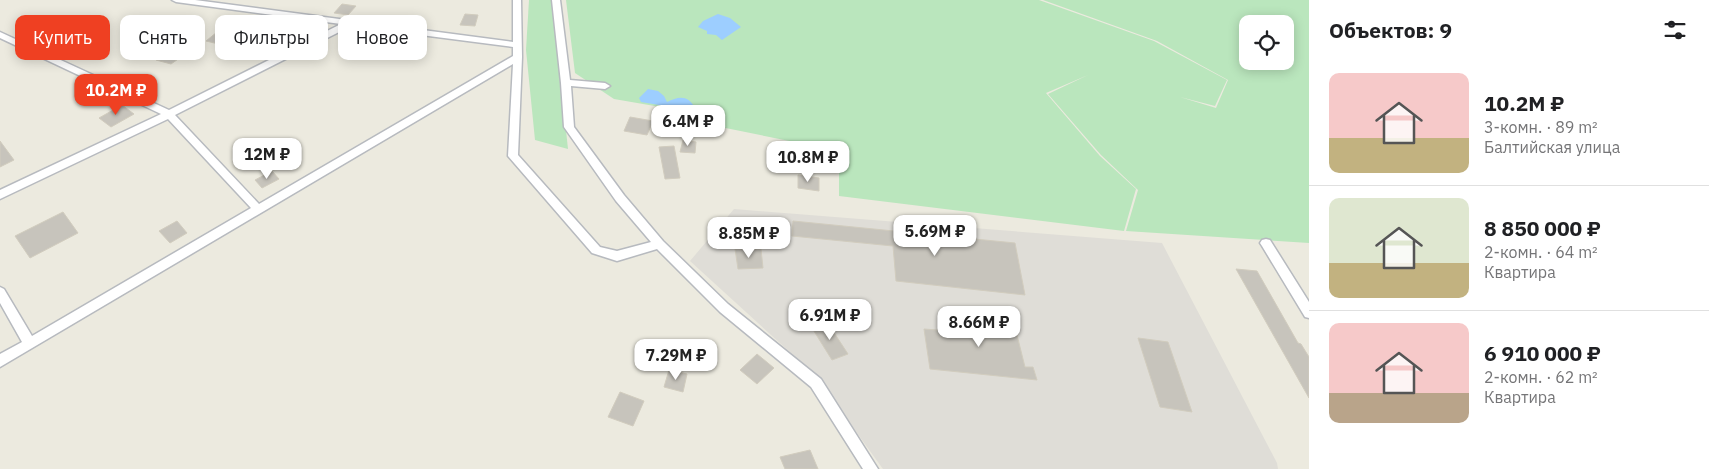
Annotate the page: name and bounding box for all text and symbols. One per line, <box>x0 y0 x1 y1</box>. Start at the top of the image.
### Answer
chip: Купить <box>15 15 110 60</box>
chip: Снять <box>120 15 205 60</box>
chip: Фильтры <box>215 15 328 60</box>
chip: Новое <box>338 15 427 60</box>
map controls <box>1239 15 1294 70</box>
button: locate <box>1239 15 1294 70</box>
text: Объектов: 9 <box>1329 16 1452 44</box>
icon: filters <box>1661 16 1689 44</box>
pin: 10.2M ₽ <box>70 74 162 116</box>
text: 10.2M ₽ <box>85 80 147 100</box>
text: 10.2M ₽ <box>1484 89 1564 117</box>
icon: home <box>1369 93 1429 153</box>
pin: 6.4M ₽ <box>647 104 729 147</box>
text: 6.4M ₽ <box>662 111 714 131</box>
text: 3-комн. · 89 m² <box>1484 117 1598 137</box>
text: Балтийская улица <box>1484 137 1620 157</box>
pin: 12M ₽ <box>232 138 302 180</box>
pin: 10.8M ₽ <box>762 140 854 183</box>
text: 12M ₽ <box>244 144 290 164</box>
text: 10.8M ₽ <box>777 147 839 167</box>
pin: 5.69M ₽ <box>889 214 981 257</box>
text: 8 850 000 ₽ <box>1484 214 1601 242</box>
pin: 8.85M ₽ <box>703 216 795 259</box>
icon: home <box>1369 218 1429 278</box>
text: 5.69M ₽ <box>904 221 966 241</box>
text: 8.85M ₽ <box>718 223 780 243</box>
text: 2-комн. · 64 m² <box>1484 242 1598 262</box>
text: Квартира <box>1484 262 1556 282</box>
pin: 6.91M ₽ <box>784 298 876 341</box>
text: 6.91M ₽ <box>799 305 861 325</box>
pin: 8.66M ₽ <box>933 306 1025 348</box>
text: 8.66M ₽ <box>948 312 1010 332</box>
pin: 7.29M ₽ <box>630 338 722 381</box>
text: 6 910 000 ₽ <box>1484 339 1601 367</box>
icon: home <box>1369 343 1429 403</box>
text: 7.29M ₽ <box>645 345 707 365</box>
text: 2-комн. · 62 m² <box>1484 367 1598 387</box>
text: Квартира <box>1484 387 1556 407</box>

